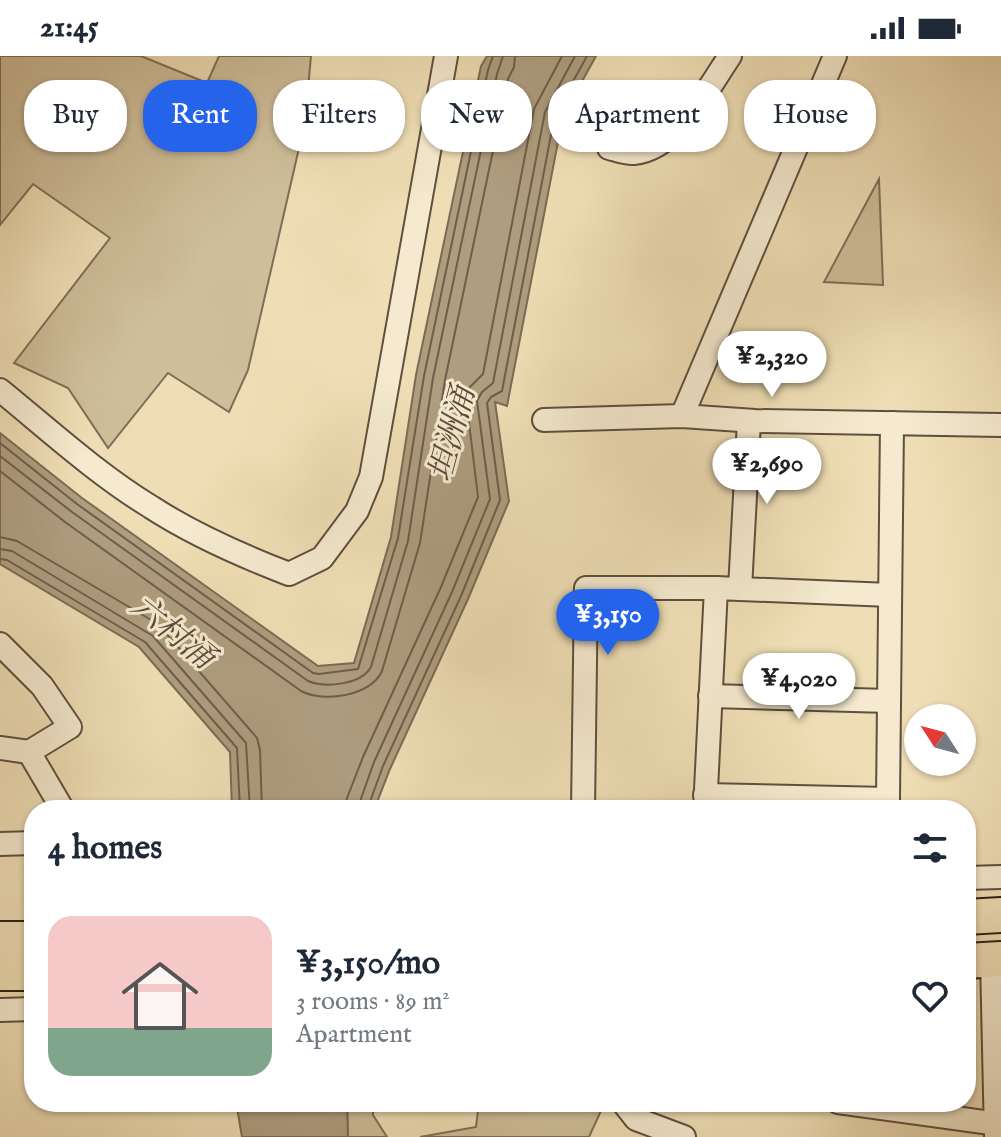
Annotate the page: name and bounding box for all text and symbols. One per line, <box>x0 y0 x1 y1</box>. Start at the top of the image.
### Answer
text: 21:45 <box>40 9 99 47</box>
chip: Buy <box>24 80 127 152</box>
chip: Rent <box>143 80 257 152</box>
chip: Filters <box>273 80 405 152</box>
chip: New <box>421 80 532 152</box>
chip: Apartment <box>548 80 728 152</box>
chip: House <box>744 80 876 152</box>
pin: ¥2,320 <box>707 331 837 399</box>
text: ¥2,320 <box>736 340 808 373</box>
water label: 坦洲涌 <box>421 379 487 486</box>
pin: ¥2,690 <box>702 438 832 506</box>
text: ¥2,690 <box>730 447 804 480</box>
water label: 六村涌 <box>121 587 225 682</box>
pin: ¥3,150 <box>543 589 673 657</box>
text: ¥3,150 <box>574 598 642 631</box>
pin: ¥4,020 <box>734 653 864 721</box>
text: ¥4,020 <box>760 662 838 695</box>
north arrow <box>904 704 976 776</box>
map controls <box>904 704 976 776</box>
icon: filters <box>908 826 952 870</box>
text: 4 homes <box>48 827 162 870</box>
text: ¥3,150/mo <box>296 942 440 985</box>
icon: home <box>112 948 208 1044</box>
icon: heart <box>908 974 952 1018</box>
text: 3 rooms · 89 m² <box>296 985 450 1018</box>
text: Apartment <box>296 1018 412 1051</box>

